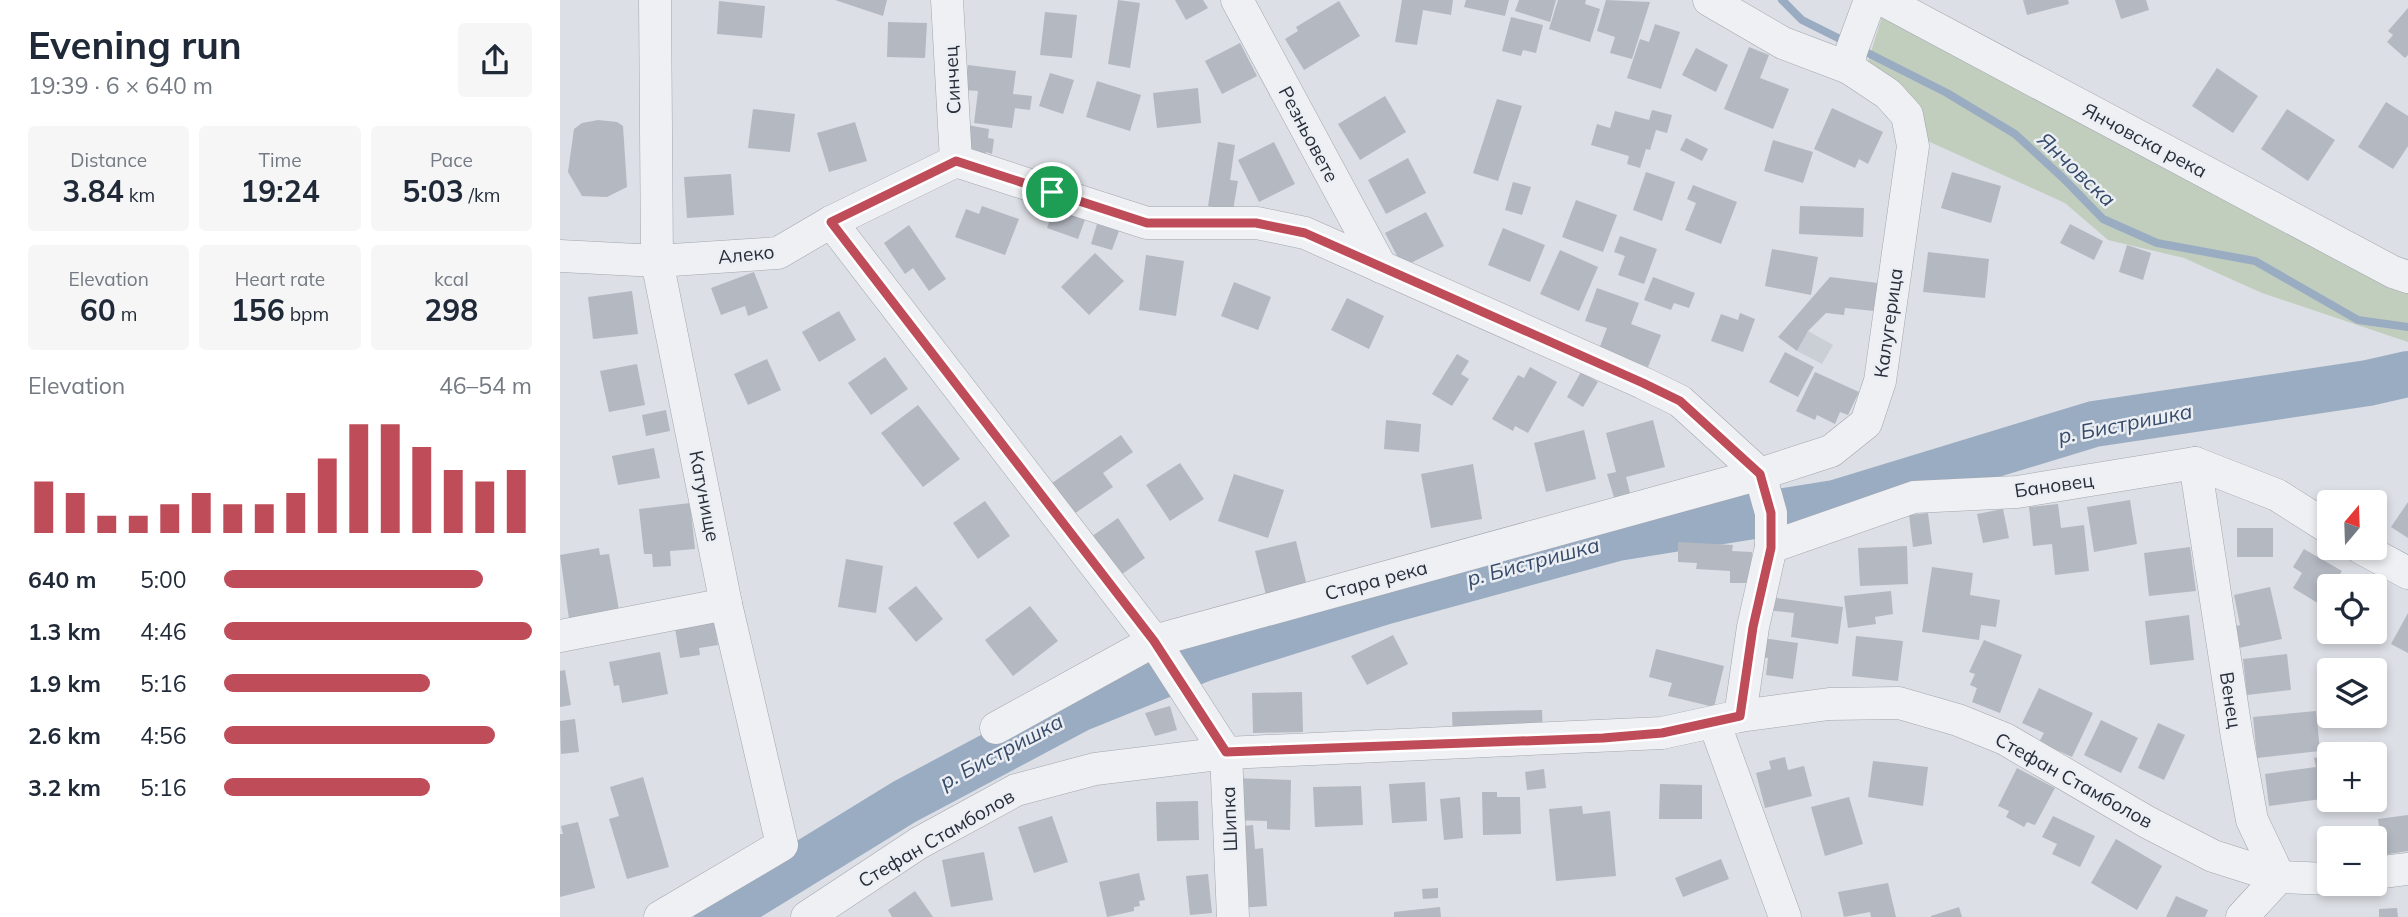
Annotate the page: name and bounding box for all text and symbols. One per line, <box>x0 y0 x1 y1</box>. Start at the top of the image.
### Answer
text: Evening run <box>28 21 242 69</box>
button: share <box>458 23 532 97</box>
street label: Синчец <box>938 45 966 115</box>
text: 19:39 · 6 × 640 m <box>28 71 213 100</box>
street label: Резньовете <box>1274 82 1344 186</box>
street label: Янчовска река <box>2079 97 2211 183</box>
water label: Янчовска <box>2032 126 2122 212</box>
text: Distance <box>70 148 147 172</box>
text: Time <box>258 148 302 172</box>
text: Pace <box>430 148 473 172</box>
pin <box>1022 162 1082 222</box>
text: 3.84 <box>62 172 124 210</box>
text: 19:24 <box>240 172 320 210</box>
text: 5:03 <box>402 172 464 210</box>
icon: arrive <box>1033 173 1071 211</box>
text: km <box>124 183 155 207</box>
text: /km <box>464 183 500 207</box>
street label: Алеко <box>716 239 776 269</box>
text: Elevation <box>68 267 149 291</box>
text: Heart rate <box>235 267 325 291</box>
text: kcal <box>434 267 469 291</box>
street label: Калугерица <box>1868 267 1908 379</box>
text: 60 <box>80 291 116 329</box>
text: 156 <box>231 291 285 329</box>
text: 298 <box>424 291 478 329</box>
text: m <box>116 302 137 326</box>
text: bpm <box>285 302 329 326</box>
text: Elevation <box>28 371 125 400</box>
text: 46–54 m <box>439 371 532 400</box>
water label: р. Бистришка <box>2056 397 2194 449</box>
street label: Катунище <box>684 448 726 544</box>
street label: Бановец <box>2013 468 2095 502</box>
north arrow <box>2317 490 2387 560</box>
map controls <box>2317 490 2387 896</box>
water label: р. Бистришка <box>1464 531 1602 591</box>
street label: Стара река <box>1322 555 1430 605</box>
text: 640 m <box>28 565 96 594</box>
text: 5:00 <box>140 565 187 594</box>
button: locate <box>2317 574 2387 644</box>
text: 1.3 km <box>28 617 101 646</box>
text: 4:46 <box>140 617 187 646</box>
button: layers <box>2317 658 2387 728</box>
text: 1.9 km <box>28 669 101 698</box>
text: 5:16 <box>140 669 187 698</box>
street label: Венец <box>2215 670 2247 730</box>
water label: р. Бистришка <box>935 707 1067 794</box>
text: 2.6 km <box>28 721 101 750</box>
text: 4:56 <box>140 721 187 750</box>
street label: Стефан Стамболов <box>1991 727 2157 833</box>
button: + <box>2317 742 2387 812</box>
text: 3.2 km <box>28 773 101 802</box>
text: 5:16 <box>140 773 187 802</box>
street label: Стефан Стамболов <box>854 784 1018 892</box>
street label: Шипка <box>1216 786 1242 852</box>
button: − <box>2317 826 2387 896</box>

